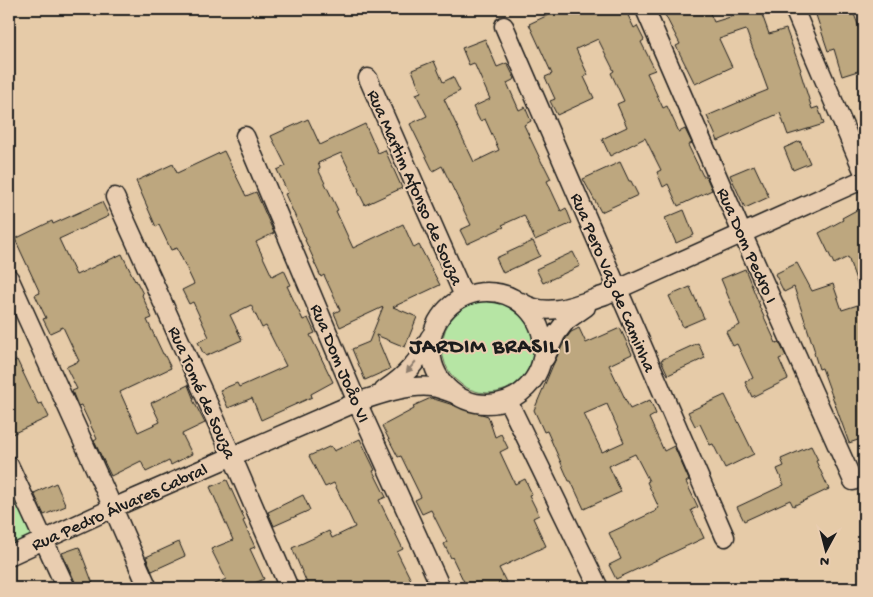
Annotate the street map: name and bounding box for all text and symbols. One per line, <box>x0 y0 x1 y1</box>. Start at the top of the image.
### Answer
street label: Rua Martim Afonso de Souza <box>361 87 467 290</box>
street label: Rua Dom Pedro I <box>711 185 781 307</box>
street label: Rua Pero Vaz de Caminha <box>564 190 659 377</box>
street label: Rua Dom Joåo VI <box>304 301 373 427</box>
street label: Rua Tomé de Souza <box>162 323 240 463</box>
district label: JARDIM BRASIL I <box>408 335 571 361</box>
one-way arrow <box>405 361 417 373</box>
street label: Rua Pedro Álvares Cabral <box>28 459 211 557</box>
north arrow <box>800 524 850 574</box>
text: N <box>819 551 830 569</box>

